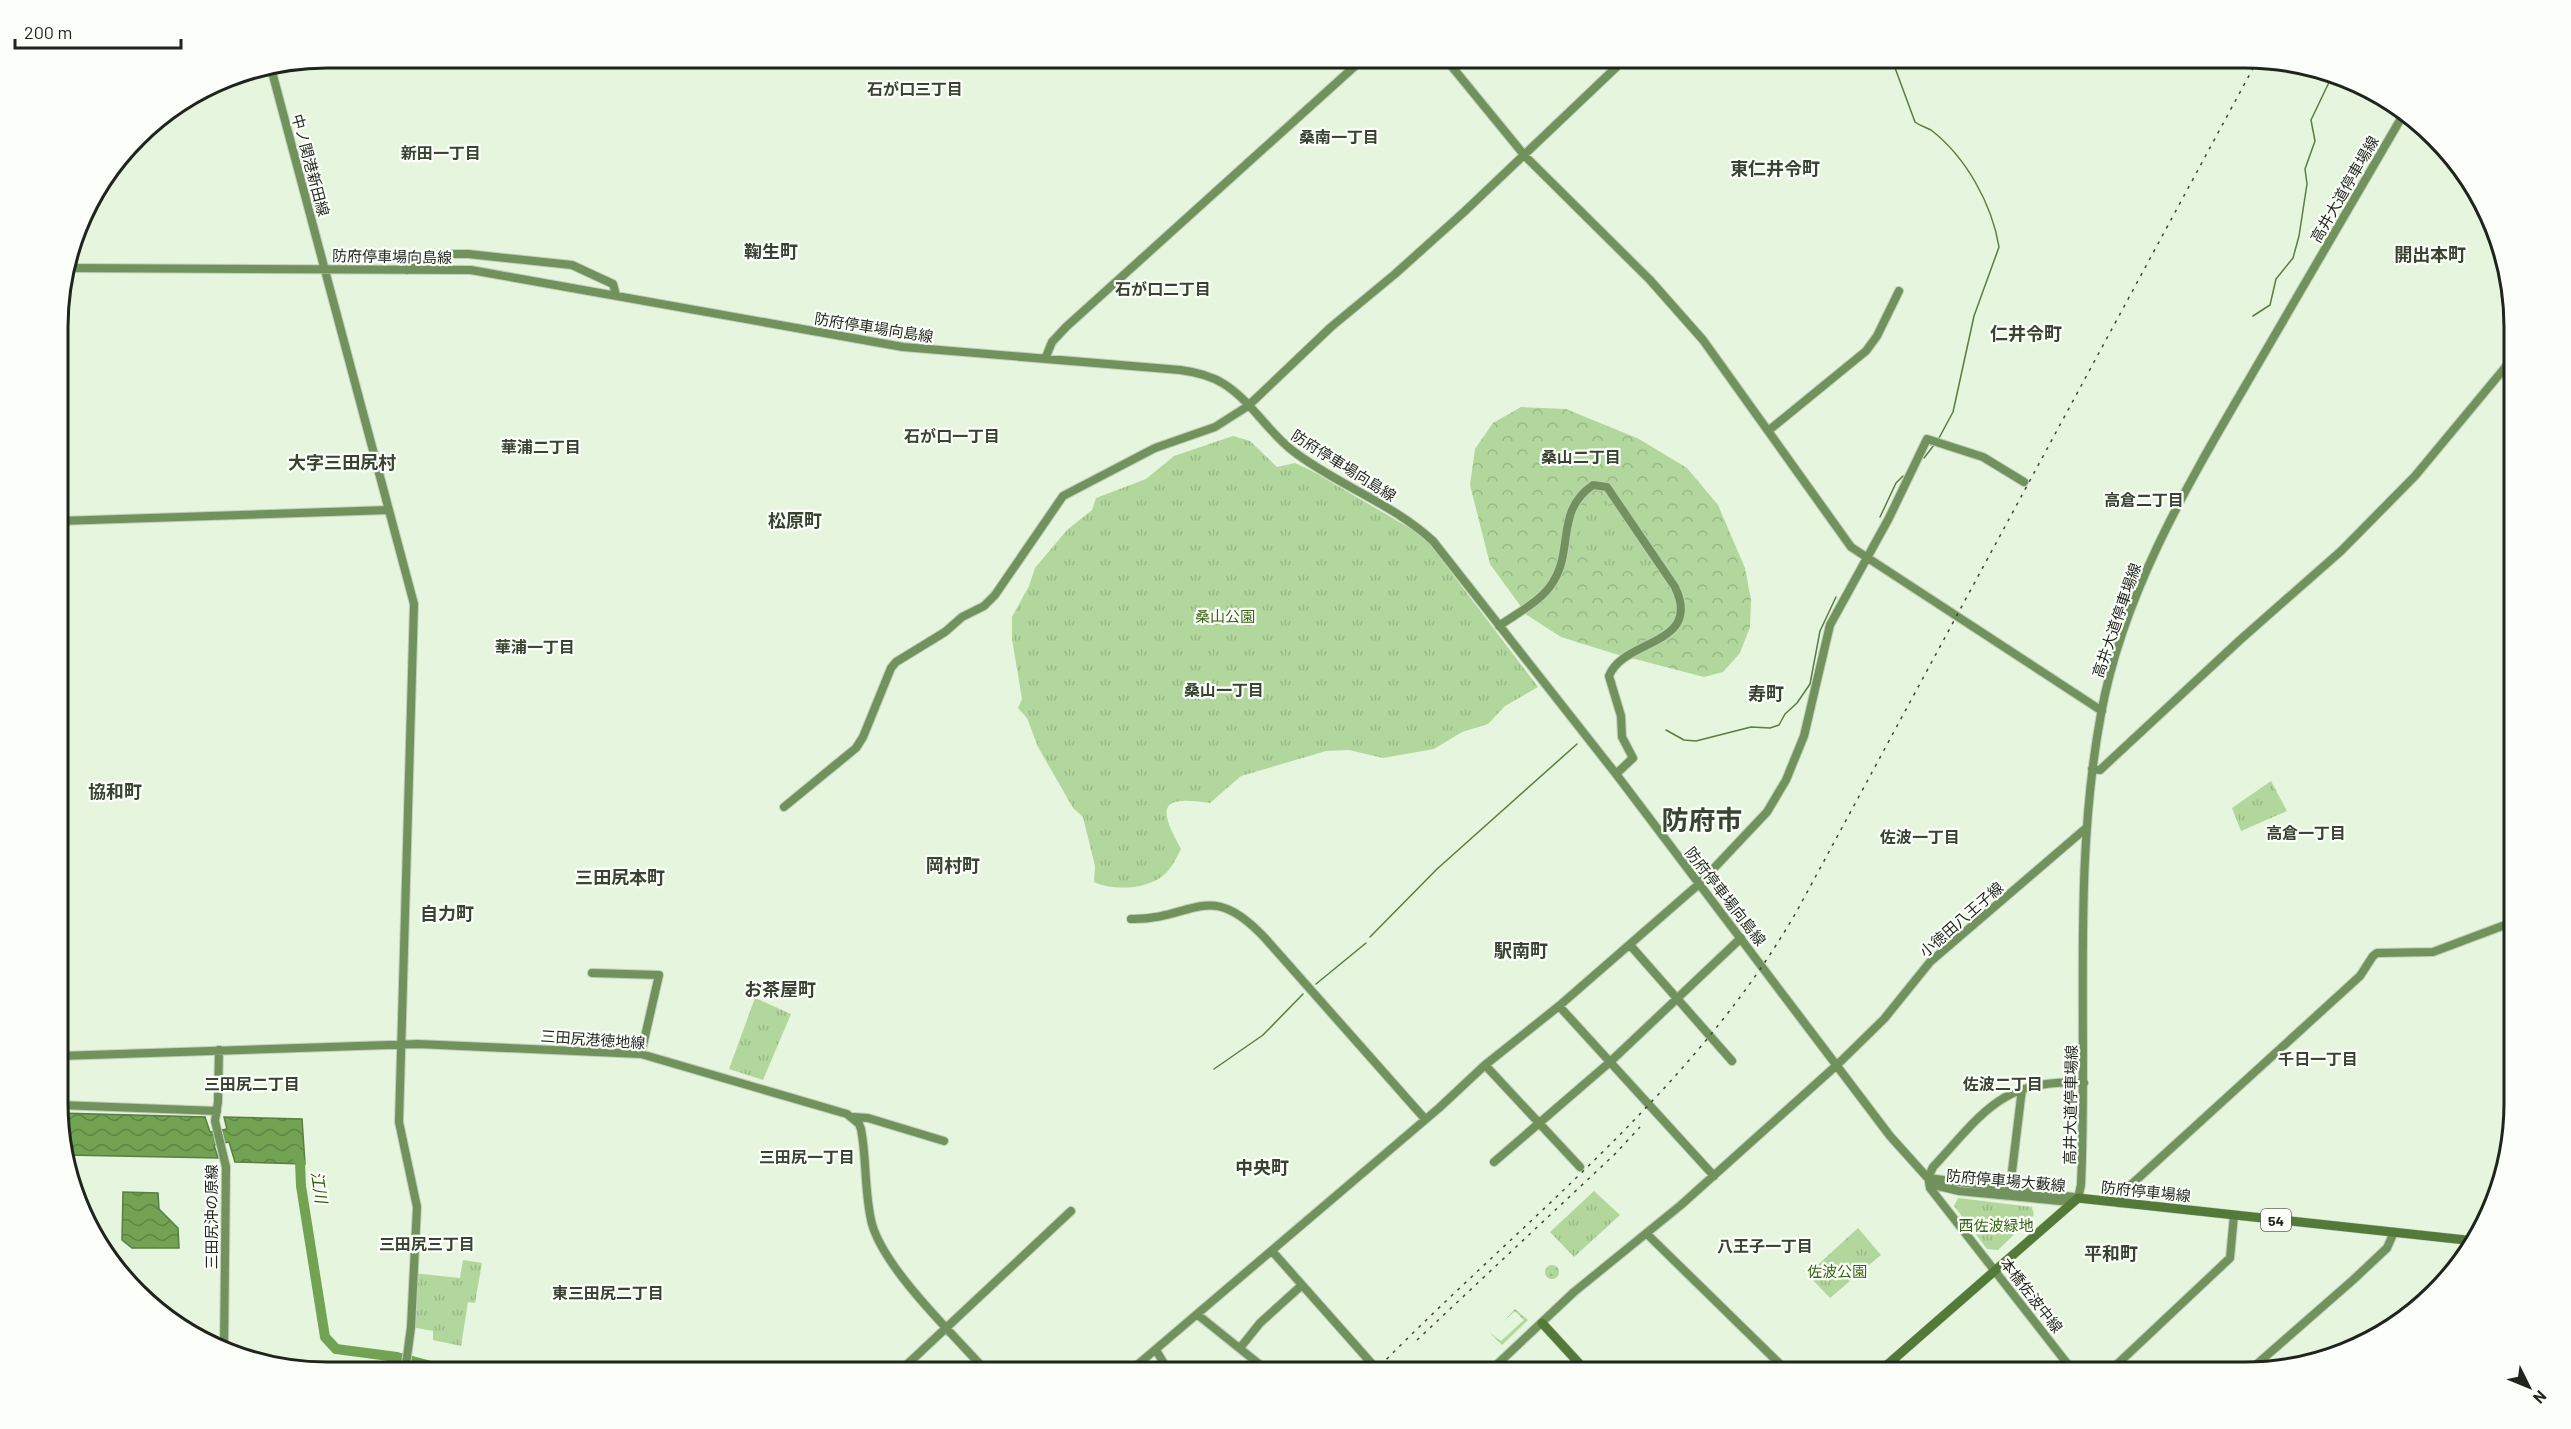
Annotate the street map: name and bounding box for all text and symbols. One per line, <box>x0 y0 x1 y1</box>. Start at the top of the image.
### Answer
scale bar <box>15 12 182 50</box>
text: 200 m <box>24 21 72 43</box>
district label: 石が口三丁目 <box>867 79 963 98</box>
street label: 中ノ関港新田線 <box>289 112 333 218</box>
district label: 桑南一丁目 <box>1299 127 1379 146</box>
street label: 高井大道停車場線 <box>2306 133 2382 245</box>
district label: 新田一丁目 <box>401 143 481 162</box>
district label: 東仁井令町 <box>1730 157 1820 179</box>
district label: 鞠生町 <box>744 240 798 262</box>
district label: 開出本町 <box>2394 243 2466 265</box>
street label: 防府停車場向島線 <box>332 246 452 266</box>
district label: 石が口二丁目 <box>1115 279 1211 298</box>
street label: 防府停車場向島線 <box>813 309 935 345</box>
district label: 仁井令町 <box>1990 322 2062 344</box>
district label: 石が口一丁目 <box>904 426 1000 445</box>
street label: 防府停車場向島線 <box>1288 426 1400 504</box>
district label: 華浦二丁目 <box>501 437 581 456</box>
district label: 桑山二丁目 <box>1541 447 1621 466</box>
district label: 大字三田尻村 <box>288 451 396 473</box>
district label: 高倉二丁目 <box>2104 490 2184 509</box>
district label: 松原町 <box>768 509 822 531</box>
street label: 高井大道停車場線 <box>2088 560 2144 680</box>
park label: 桑山公園 <box>1195 607 1255 625</box>
district label: 華浦一丁目 <box>495 637 575 656</box>
district label: 桑山一丁目 <box>1184 680 1264 699</box>
district label: 寿町 <box>1748 682 1784 704</box>
district label: 協和町 <box>88 780 142 802</box>
district label: 防府市 <box>1662 803 1743 835</box>
district label: 高倉一丁目 <box>2266 823 2346 842</box>
district label: 佐波一丁目 <box>1879 827 1960 846</box>
street label: 防府停車場向島線 <box>1682 843 1770 949</box>
district label: 岡村町 <box>926 854 980 876</box>
district label: 三田尻本町 <box>575 866 665 888</box>
street label: 小徳田八王子線 <box>1915 878 2007 960</box>
district label: 自力町 <box>420 902 474 924</box>
district label: 駅南町 <box>1494 939 1548 961</box>
district label: お茶屋町 <box>744 978 816 1000</box>
street label: 三田尻港徳地線 <box>540 1026 646 1052</box>
street label: 高井大道停車場線 <box>2060 1045 2080 1165</box>
district label: 千日一丁目 <box>2278 1049 2358 1068</box>
district label: 三田尻二丁目 <box>204 1074 300 1093</box>
district label: 佐波二丁目 <box>1962 1074 2043 1093</box>
district label: 三田尻一丁目 <box>759 1147 855 1166</box>
district label: 中央町 <box>1235 1156 1289 1178</box>
street label: 三田尻沖の原線 <box>202 1164 220 1270</box>
street label: 防府停車場大藪線 <box>1945 1166 2067 1194</box>
water label: 江川 <box>308 1170 332 1206</box>
street label: 防府停車場線 <box>2100 1177 2192 1205</box>
road number: 54 <box>2261 1209 2291 1231</box>
park label: 西佐波緑地 <box>1958 1216 2034 1234</box>
district label: 三田尻三丁目 <box>379 1234 475 1253</box>
district label: 八王子一丁目 <box>1717 1236 1813 1255</box>
district label: 平和町 <box>2084 1242 2138 1264</box>
street label: 本橋佐波中線 <box>1997 1254 2067 1336</box>
park label: 佐波公園 <box>1807 1262 1867 1280</box>
district label: 東三田尻二丁目 <box>552 1283 664 1302</box>
north arrow <box>2499 1357 2559 1417</box>
text: N <box>2530 1387 2551 1408</box>

